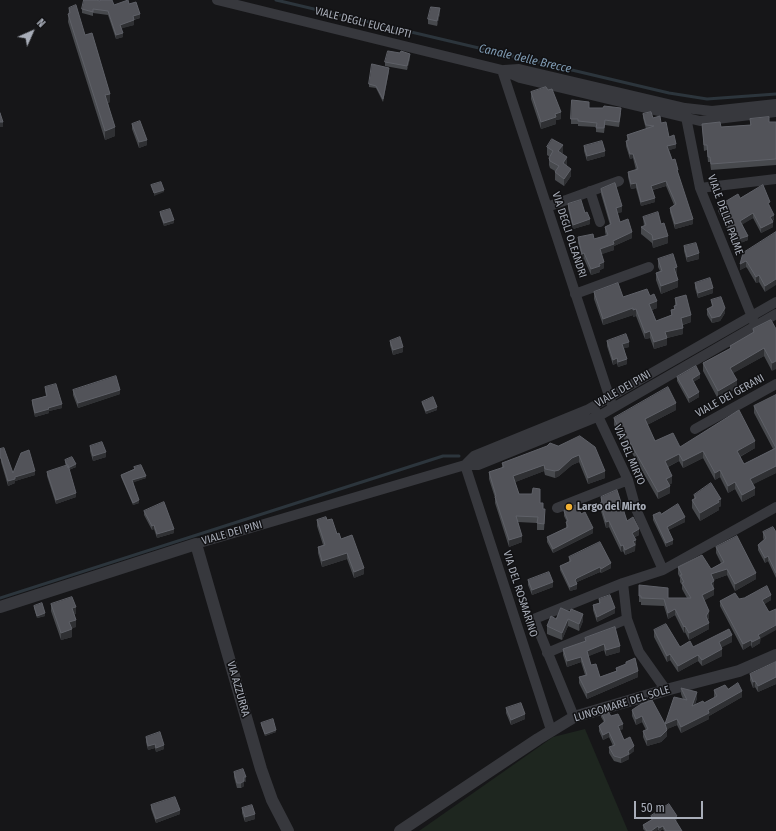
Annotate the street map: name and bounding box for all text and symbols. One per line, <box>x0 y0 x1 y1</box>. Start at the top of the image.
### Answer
street label: VIALE DEGLI EUCALIPTI <box>313 5 413 41</box>
north arrow <box>12 12 52 52</box>
text: N <box>34 16 48 30</box>
water label: Canale delle Brecce <box>477 41 573 77</box>
street label: VIALE DELLE PALME <box>704 173 746 257</box>
street label: VIA DEGLI OLEANDRI <box>549 190 589 280</box>
street label: VIALE DEI PINI <box>593 368 653 410</box>
street label: VIALE DEI GERANI <box>693 372 767 420</box>
street label: VIA DEL MIRTO <box>610 423 648 487</box>
place label: Largo del Mirto <box>577 500 646 514</box>
marker: Largo del Mirto <box>564 502 574 512</box>
street label: VIALE DEI PINI <box>200 518 264 548</box>
street label: VIA DEL ROSMARINO <box>500 549 540 639</box>
street label: VIA AZZURRA <box>224 660 252 718</box>
street label: LUNGOMARE DEL SOLE <box>572 683 672 725</box>
scale bar <box>636 793 705 819</box>
text: 50 m <box>641 801 665 815</box>

